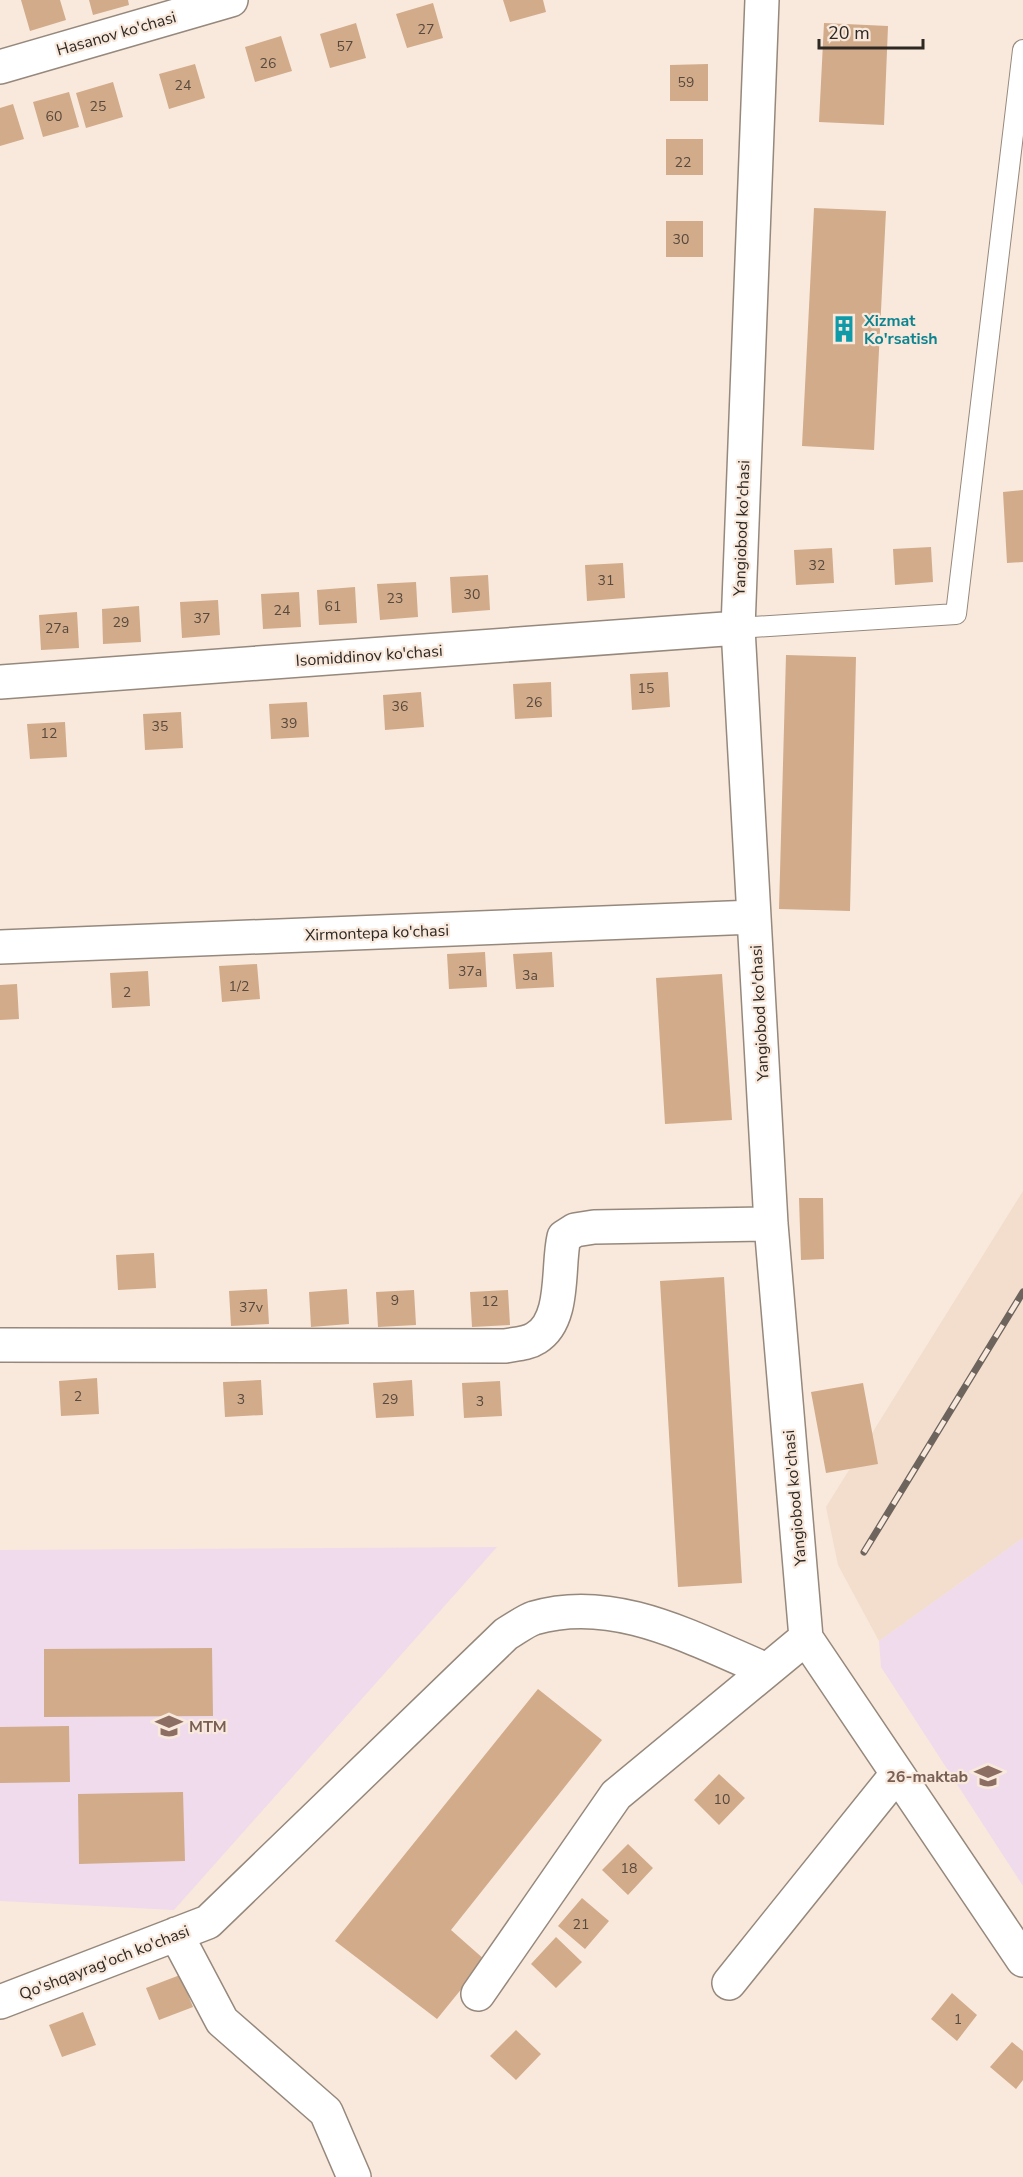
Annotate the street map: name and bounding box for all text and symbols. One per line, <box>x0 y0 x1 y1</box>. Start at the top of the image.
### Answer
street label: Hasanov ko'chasi <box>54 6 179 62</box>
scale bar <box>819 12 922 50</box>
house number: 27 <box>418 20 434 39</box>
text: 20 m <box>828 21 870 45</box>
house number: 57 <box>337 37 353 56</box>
house number: 26 <box>260 54 276 73</box>
house number: 59 <box>678 73 694 92</box>
house number: 24 <box>175 76 191 95</box>
house number: 25 <box>90 97 106 116</box>
house number: 60 <box>46 107 62 126</box>
house number: 22 <box>675 153 691 172</box>
house number: 30 <box>673 230 689 249</box>
place label: Xizmat Ko'rsatish <box>863 310 938 350</box>
building icon: Xizmat Ko'rsatish <box>829 314 859 344</box>
street label: Yangiobod ko'chasi <box>729 460 755 597</box>
house number: 32 <box>809 556 825 575</box>
house number: 31 <box>598 571 614 590</box>
house number: 30 <box>464 585 480 604</box>
house number: 23 <box>387 589 403 608</box>
house number: 61 <box>325 597 341 616</box>
house number: 24 <box>274 601 290 620</box>
house number: 37 <box>194 609 210 628</box>
house number: 29 <box>113 613 129 632</box>
house number: 27a <box>45 619 69 638</box>
street label: Isomiddinov ko'chasi <box>295 640 443 672</box>
house number: 15 <box>638 679 654 698</box>
house number: 26 <box>526 693 542 712</box>
house number: 36 <box>392 697 408 716</box>
house number: 39 <box>281 714 297 733</box>
house number: 35 <box>152 717 168 736</box>
house number: 12 <box>41 724 57 743</box>
street label: Xirmontepa ko'chasi <box>305 919 449 947</box>
street label: Yangiobod ko'chasi <box>745 944 775 1083</box>
house number: 37a <box>458 962 482 981</box>
house number: 3a <box>522 966 538 985</box>
house number: 1/2 <box>229 977 249 996</box>
house number: 2 <box>123 983 131 1002</box>
house number: 9 <box>391 1291 399 1310</box>
house number: 12 <box>482 1292 498 1311</box>
house number: 37v <box>239 1298 264 1317</box>
house number: 2 <box>74 1387 82 1406</box>
house number: 3 <box>237 1390 245 1409</box>
house number: 29 <box>382 1390 398 1409</box>
house number: 3 <box>476 1392 484 1411</box>
street label: Yangiobod ko'chasi <box>778 1429 812 1568</box>
school or university icon: MTM <box>154 1711 184 1741</box>
place label: MTM <box>189 1716 227 1738</box>
school or university icon: 26-maktab <box>973 1761 1003 1791</box>
place label: 26-maktab <box>886 1766 968 1788</box>
house number: 10 <box>714 1790 730 1809</box>
house number: 18 <box>621 1859 637 1878</box>
house number: 21 <box>573 1915 589 1934</box>
street label: Qo'shqayrag'och ko'chasi <box>16 1920 193 2006</box>
house number: 1 <box>954 2010 962 2029</box>

